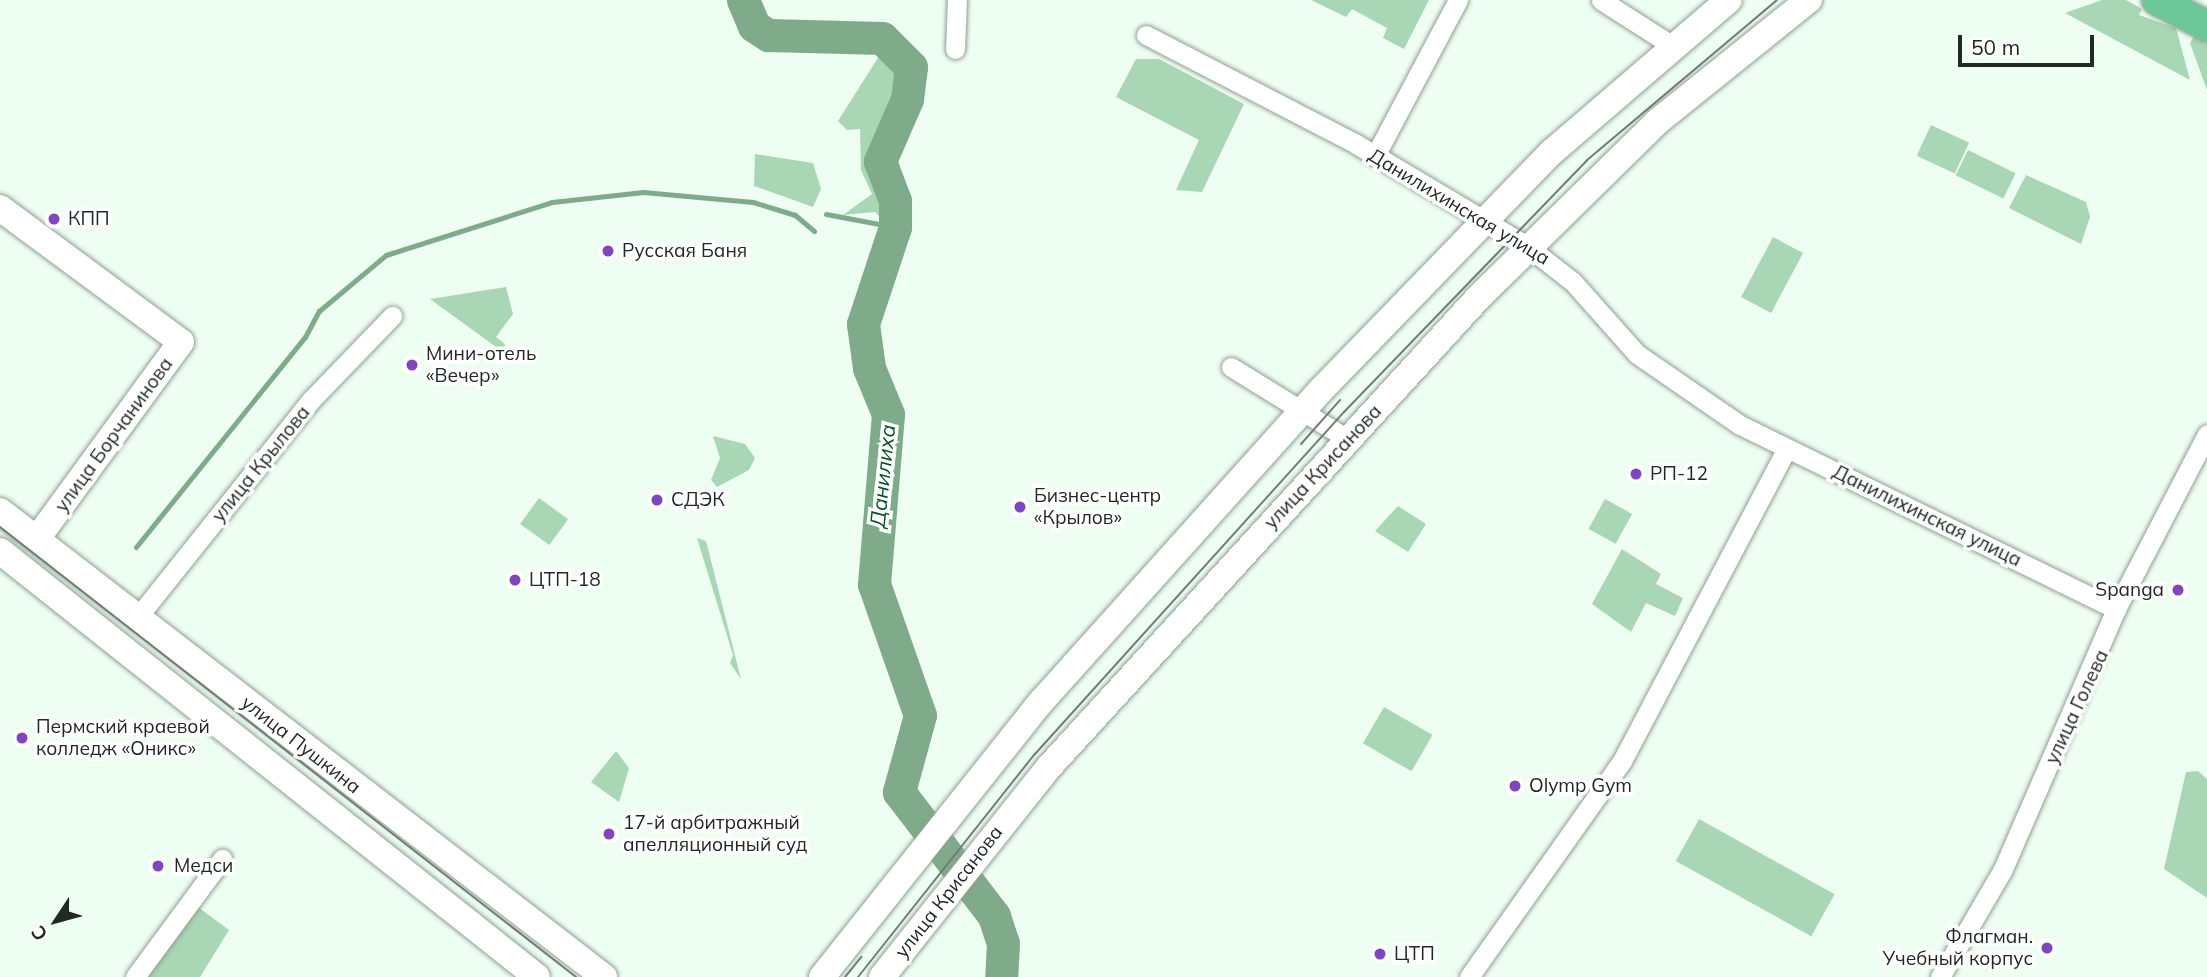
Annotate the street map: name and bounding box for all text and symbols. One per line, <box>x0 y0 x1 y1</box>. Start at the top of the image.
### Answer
scale bar <box>1962 21 2098 65</box>
text: 50 m <box>1971 34 2020 60</box>
street label: Данилихинская улица <box>1364 144 1554 270</box>
place label: КПП <box>68 208 110 230</box>
marker: КПП <box>46 211 62 227</box>
place label: Русская Баня <box>622 240 747 262</box>
marker: Русская Баня <box>600 243 616 259</box>
place label: Мини-отель «Вечер» <box>426 343 536 387</box>
street label: улица Борчанинова <box>50 353 178 517</box>
marker: Мини-отель «Вечер» <box>404 357 420 373</box>
street label: улица Крисанова <box>1260 400 1386 534</box>
street label: улица Крылова <box>207 401 315 527</box>
water label: Данилиха <box>864 423 900 529</box>
street label: Данилихинская улица <box>1829 460 2025 572</box>
place label: РП-12 <box>1650 463 1708 485</box>
marker: РП-12 <box>1628 466 1644 482</box>
place label: Бизнес-центр «Крылов» <box>1034 485 1161 529</box>
place label: СДЭК <box>671 489 725 511</box>
marker: СДЭК <box>649 492 665 508</box>
marker: Бизнес-центр «Крылов» <box>1012 499 1028 515</box>
place label: ЦТП-18 <box>529 569 601 591</box>
marker: ЦТП-18 <box>507 572 523 588</box>
place label: Spanga <box>2095 579 2164 601</box>
marker: Spanga <box>2170 582 2186 598</box>
street label: улица Голева <box>2041 646 2113 768</box>
street label: улица Пушкина <box>237 691 365 799</box>
place label: Пермский краевой колледж «Оникс» <box>36 716 210 760</box>
marker: Пермский краевой колледж «Оникс» <box>14 730 30 746</box>
place label: Olymp Gym <box>1529 775 1632 797</box>
marker: Olymp Gym <box>1507 778 1523 794</box>
place label: 17-й арбитражный апелляционный суд <box>623 812 807 856</box>
street label: улица Крисанова <box>890 821 1008 963</box>
marker: 17-й арбитражный апелляционный суд <box>601 826 617 842</box>
place label: Медси <box>174 855 233 877</box>
marker: Медси <box>148 856 168 876</box>
north arrow <box>21 886 91 956</box>
text: С <box>25 921 53 946</box>
place label: Флагман. Учебный корпус <box>1882 926 2033 970</box>
marker: Флагман. Учебный корпус <box>2039 940 2055 956</box>
place label: ЦТП <box>1394 943 1435 965</box>
marker: ЦТП <box>1372 946 1388 962</box>

